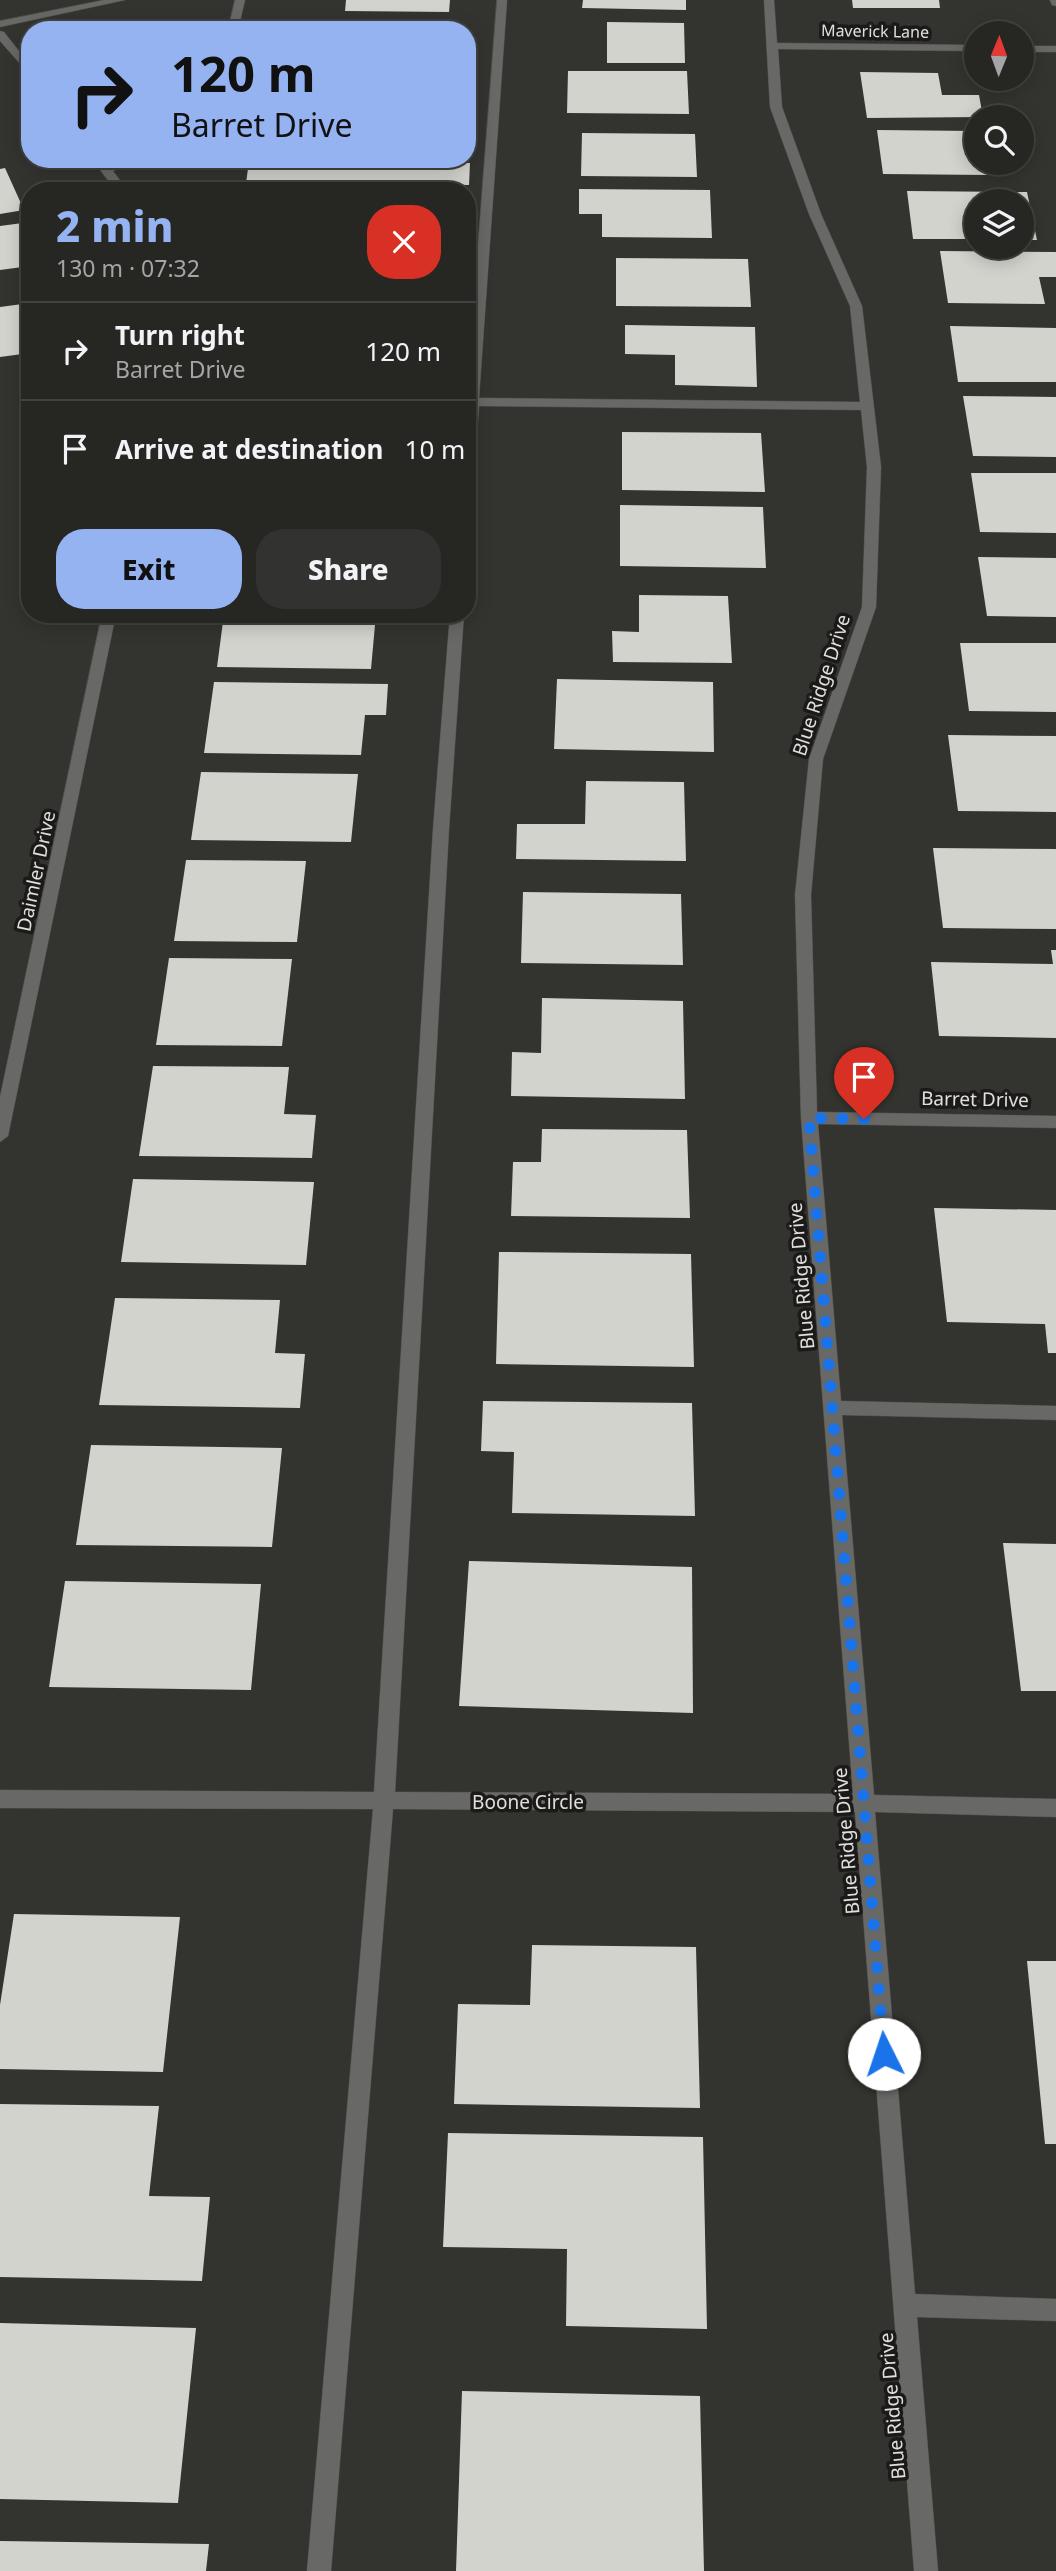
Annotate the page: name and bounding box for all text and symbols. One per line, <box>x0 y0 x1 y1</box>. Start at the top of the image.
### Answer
street label: Maverick Lane <box>821 19 929 43</box>
north arrow <box>964 21 1034 91</box>
map controls <box>964 21 1034 259</box>
text: 120 m <box>171 40 316 106</box>
icon: right <box>56 49 147 140</box>
text: Barret Drive <box>171 103 353 146</box>
button: search <box>964 105 1034 175</box>
button: layers <box>964 189 1034 259</box>
text: 2 min <box>56 197 173 254</box>
button: close <box>367 205 441 279</box>
text: 130 m · 07:32 <box>56 252 200 284</box>
text: Turn right <box>115 317 245 353</box>
icon: right <box>56 332 94 370</box>
text: 120 m <box>365 333 441 369</box>
text: Barret Drive <box>115 353 246 385</box>
icon: arrive <box>56 430 94 468</box>
text: Arrive at destination <box>115 431 384 467</box>
text: 10 m <box>405 431 465 467</box>
button: Exit <box>56 529 242 609</box>
button: Share <box>256 529 441 609</box>
street label: Blue Ridge Drive <box>786 611 856 759</box>
street label: Daimler Drive <box>11 808 61 934</box>
pin <box>834 1047 894 1119</box>
icon: arrive <box>845 1058 883 1096</box>
street label: Barret Drive <box>921 1085 1029 1113</box>
street label: Blue Ridge Drive <box>782 1201 820 1351</box>
street label: Blue Ridge Drive <box>827 1766 865 1916</box>
street label: Boone Circle <box>472 1789 584 1815</box>
position arrow <box>847 2017 921 2091</box>
street label: Blue Ridge Drive <box>873 2331 911 2481</box>

